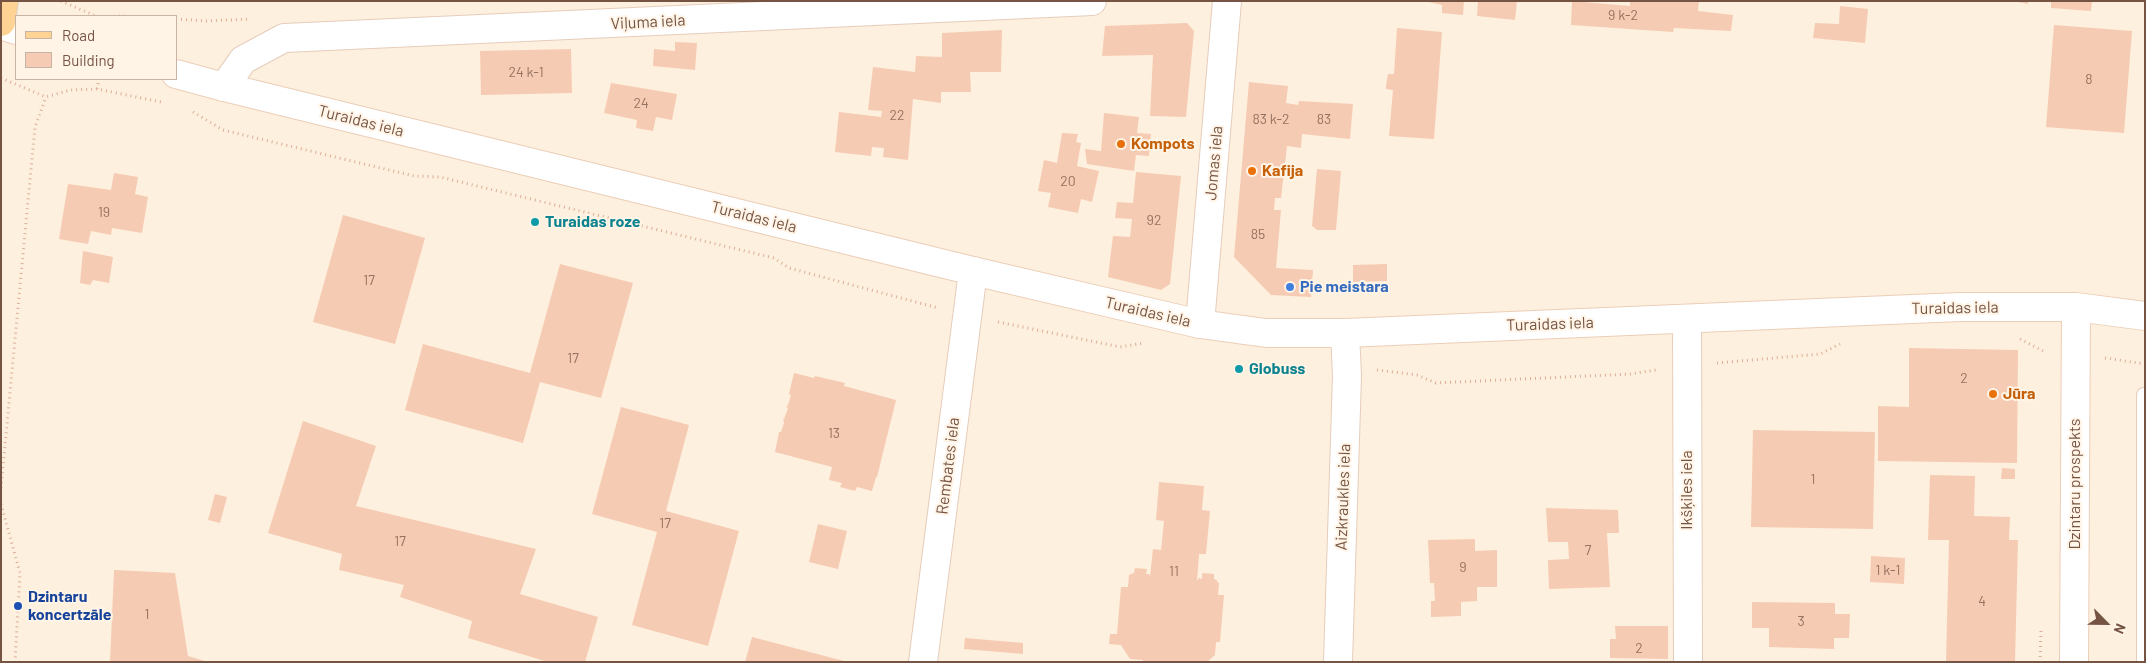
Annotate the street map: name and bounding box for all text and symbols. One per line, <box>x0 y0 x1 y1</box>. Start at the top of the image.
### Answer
house number: 9 k-2 <box>1608 7 1638 23</box>
street label: Viļuma iela <box>610 10 686 34</box>
legend <box>15 15 178 80</box>
text: Road <box>62 26 95 44</box>
text: Building <box>62 51 115 69</box>
house number: 24 k-1 <box>508 64 544 80</box>
house number: 8 <box>2085 71 2093 87</box>
house number: 24 <box>633 95 649 111</box>
street label: Turaidas iela <box>316 101 406 141</box>
house number: 22 <box>889 107 905 123</box>
house number: 83 k-2 <box>1252 111 1290 127</box>
house number: 83 <box>1317 111 1331 127</box>
street label: Jomas iela <box>1201 125 1227 201</box>
place label: Kompots <box>1131 134 1195 154</box>
marker: Kompots <box>1115 138 1127 150</box>
place label: Kafija <box>1262 161 1303 181</box>
marker: Kafija <box>1246 165 1258 177</box>
house number: 20 <box>1060 173 1076 189</box>
street label: Turaidas iela <box>709 197 799 237</box>
house number: 19 <box>98 204 110 220</box>
place label: Turaidas roze <box>545 212 641 232</box>
house number: 92 <box>1147 212 1161 228</box>
marker: Turaidas roze <box>529 216 541 228</box>
house number: 85 <box>1251 226 1265 242</box>
house number: 17 <box>363 272 375 288</box>
place label: Pie meistara <box>1300 277 1389 297</box>
marker: Pie meistara <box>1284 281 1296 293</box>
street label: Turaidas iela <box>1103 293 1193 331</box>
street label: Turaidas iela <box>1911 298 1999 318</box>
street label: Turaidas iela <box>1506 313 1594 335</box>
house number: 17 <box>567 350 579 366</box>
place label: Globuss <box>1249 359 1305 379</box>
marker: Globuss <box>1233 363 1245 375</box>
house number: 2 <box>1960 370 1968 386</box>
place label: Jūra <box>2003 384 2036 404</box>
marker: Jūra <box>1987 388 1999 400</box>
street label: Rembates iela <box>933 416 963 516</box>
street label: Dzintaru prospekts <box>2065 418 2085 550</box>
house number: 13 <box>828 425 840 441</box>
street label: Aizkraukles iela <box>1332 443 1354 551</box>
street label: Ikšķiles iela <box>1677 450 1697 530</box>
house number: 1 <box>1811 471 1815 487</box>
house number: 17 <box>659 515 671 531</box>
house number: 17 <box>394 533 406 549</box>
house number: 7 <box>1585 542 1591 558</box>
house number: 9 <box>1459 559 1467 575</box>
house number: 1 k-1 <box>1876 562 1900 578</box>
house number: 11 <box>1169 563 1179 579</box>
place label: Dzintaru koncertzāle <box>28 587 111 625</box>
house number: 4 <box>1978 593 1986 609</box>
north arrow <box>2081 598 2131 648</box>
marker: Dzintaru koncertzāle <box>12 600 24 612</box>
house number: 1 <box>145 606 149 622</box>
house number: 3 <box>1797 613 1805 629</box>
text: N <box>2111 621 2130 637</box>
house number: 2 <box>1635 640 1643 656</box>

